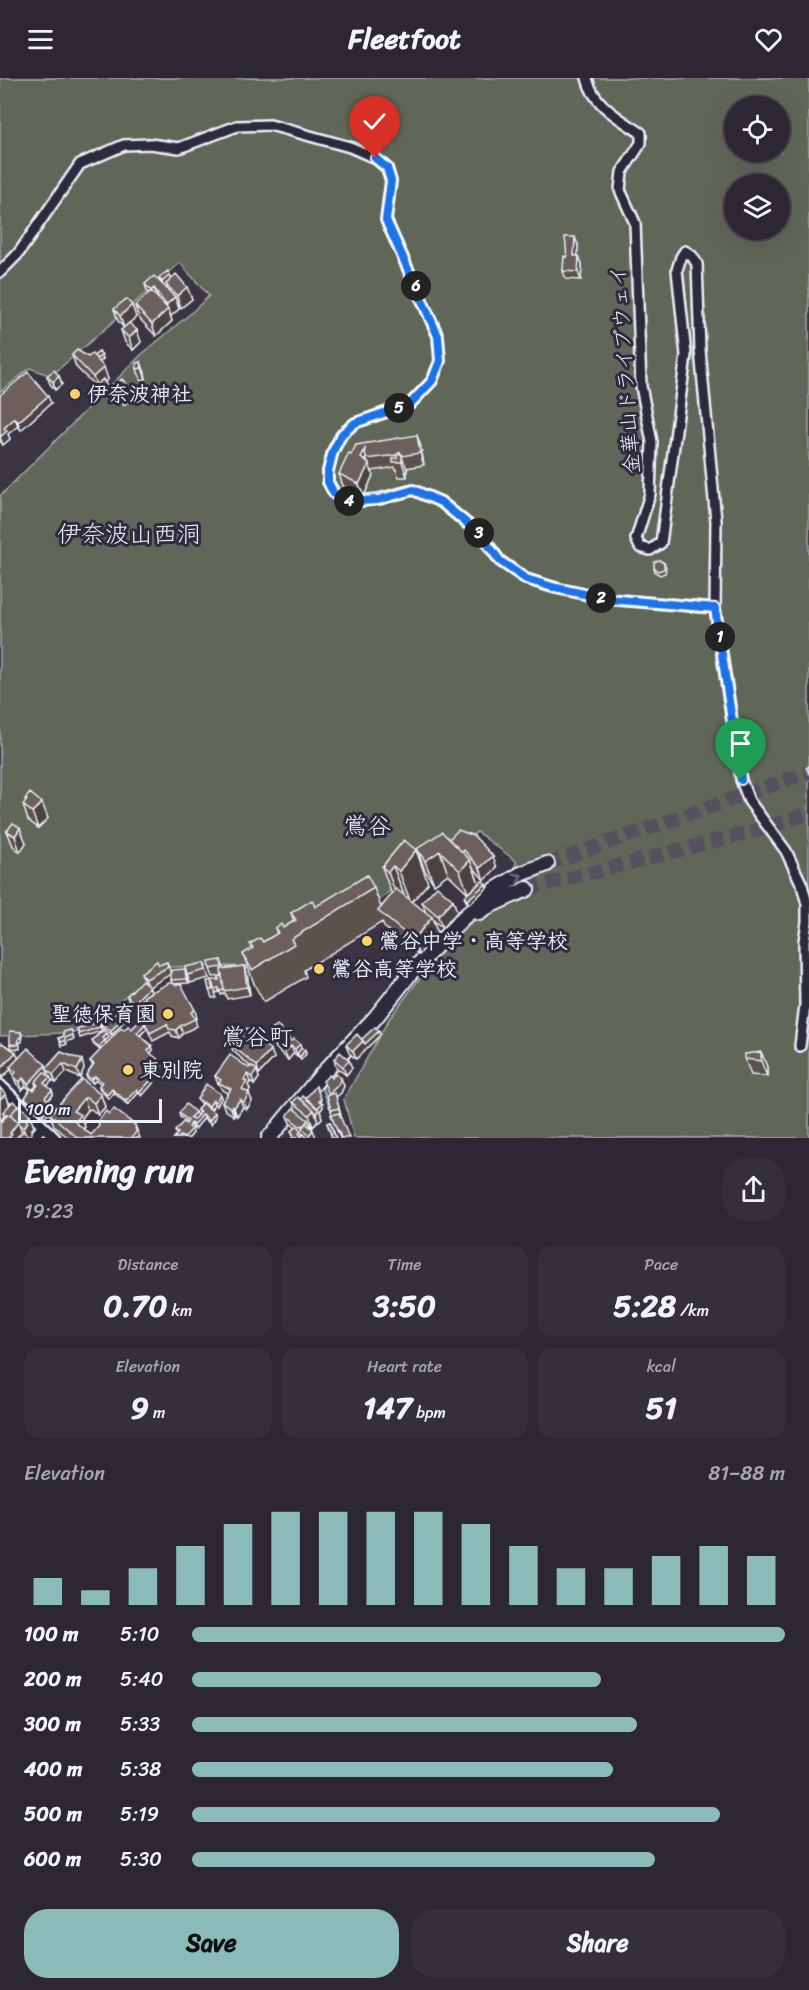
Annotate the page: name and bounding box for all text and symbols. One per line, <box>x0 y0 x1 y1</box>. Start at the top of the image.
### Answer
text: Fleetfoot <box>348 15 461 63</box>
icon: menu <box>24 23 57 56</box>
icon: heart <box>752 23 785 56</box>
pin <box>349 96 400 158</box>
map controls <box>724 96 790 240</box>
button: locate <box>724 96 790 162</box>
icon: check <box>358 105 391 138</box>
button: layers <box>724 174 790 240</box>
street label: 金華山ドライブウェイ <box>599 264 651 476</box>
pin: 6 <box>401 271 431 301</box>
text: 6 <box>411 271 421 300</box>
place label: 伊奈波神社 <box>87 375 192 413</box>
marker: 伊奈波神社 <box>68 387 82 401</box>
pin: 5 <box>384 393 414 423</box>
text: 5 <box>394 393 404 422</box>
pin: 4 <box>334 486 364 516</box>
text: 4 <box>344 486 354 515</box>
district label: 伊奈波山西洞 <box>57 513 201 555</box>
pin: 3 <box>464 518 494 548</box>
text: 3 <box>475 518 483 547</box>
pin: 2 <box>586 583 616 613</box>
text: 2 <box>596 583 606 612</box>
pin: 1 <box>705 622 735 652</box>
text: 1 <box>717 622 723 651</box>
pin <box>715 718 766 780</box>
icon: arrive <box>724 727 757 760</box>
district label: 鴬谷 <box>343 805 391 847</box>
one-way arrow <box>512 873 522 884</box>
place label: 鶯谷中学・高等学校 <box>379 922 568 960</box>
marker: 鶯谷中学・高等学校 <box>360 934 374 948</box>
place label: 鶯谷高等学校 <box>331 950 457 988</box>
marker: 鶯谷高等学校 <box>312 962 326 976</box>
place label: 聖徳保育園 <box>51 995 156 1033</box>
marker: 聖徳保育園 <box>161 1007 175 1021</box>
district label: 鴬谷町 <box>221 1016 293 1058</box>
place label: 東別院 <box>140 1051 203 1089</box>
marker: 東別院 <box>121 1063 135 1077</box>
text: 100 m <box>27 1095 71 1124</box>
scale bar <box>18 1096 162 1124</box>
text: Evening run <box>24 1142 194 1200</box>
button: share <box>722 1158 785 1221</box>
text: 19:23 <box>24 1194 73 1229</box>
text: Distance <box>117 1250 178 1279</box>
text: Time <box>388 1250 421 1279</box>
text: Pace <box>644 1250 678 1279</box>
text: 0.70 <box>103 1279 167 1333</box>
text: 3:50 <box>373 1279 436 1333</box>
text: 5:28 <box>613 1279 676 1333</box>
text: km <box>167 1296 192 1325</box>
text: /km <box>676 1296 709 1325</box>
text: Elevation <box>115 1352 180 1381</box>
text: Heart rate <box>367 1352 442 1381</box>
text: kcal <box>647 1352 676 1381</box>
text: 9 <box>130 1381 149 1435</box>
text: 147 <box>363 1381 412 1435</box>
text: 51 <box>646 1381 677 1435</box>
text: m <box>149 1398 165 1427</box>
text: bpm <box>412 1398 446 1427</box>
text: Elevation <box>24 1456 105 1491</box>
text: 81–88 m <box>708 1456 785 1491</box>
text: 100 m <box>24 1617 78 1652</box>
text: 5:10 <box>120 1617 159 1652</box>
text: 200 m <box>24 1662 81 1697</box>
text: 5:40 <box>120 1662 163 1697</box>
text: 300 m <box>24 1707 81 1742</box>
text: 5:33 <box>120 1707 160 1742</box>
text: 400 m <box>24 1752 82 1787</box>
text: 5:38 <box>120 1752 161 1787</box>
text: 500 m <box>24 1797 82 1832</box>
text: 5:19 <box>120 1797 159 1832</box>
text: 600 m <box>24 1842 81 1877</box>
text: 5:30 <box>120 1842 162 1877</box>
button: Save <box>24 1909 399 1978</box>
button: Share <box>411 1909 785 1978</box>

